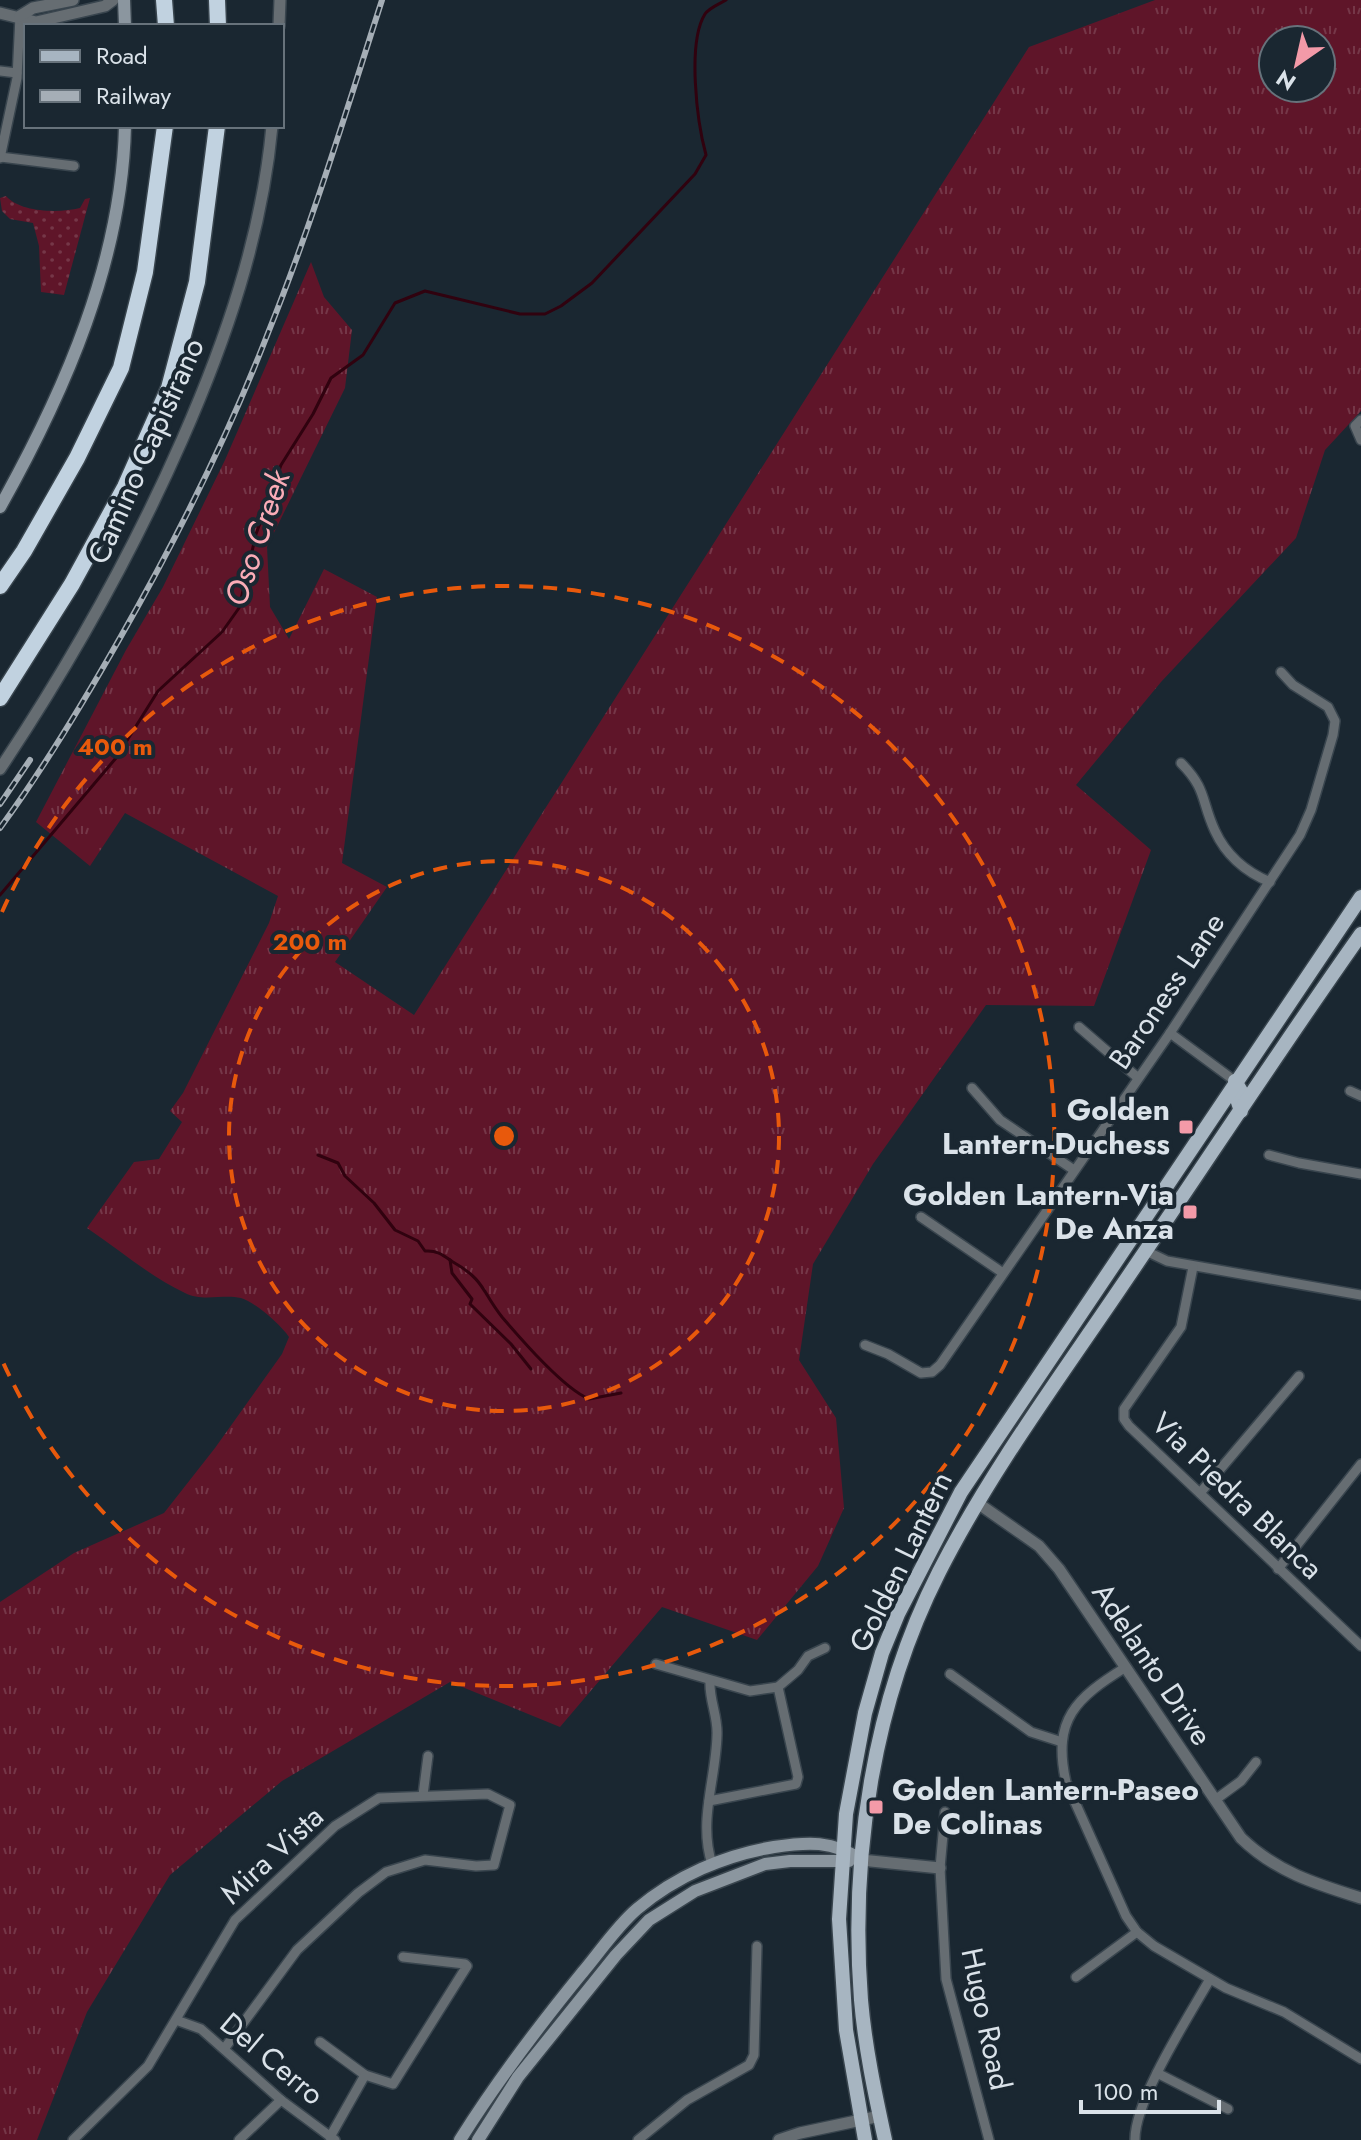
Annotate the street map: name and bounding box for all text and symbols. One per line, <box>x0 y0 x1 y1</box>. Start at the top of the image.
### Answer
legend <box>24 24 284 128</box>
north arrow <box>1257 24 1337 104</box>
text: Road <box>96 38 148 73</box>
text: N <box>1270 62 1302 99</box>
text: Railway <box>96 78 171 113</box>
street label: Camino Capistrano <box>76 331 215 571</box>
water label: Oso Creek <box>212 463 302 612</box>
text: 400 m <box>77 729 153 764</box>
street label: Baroness Lane <box>1098 904 1235 1078</box>
text: 200 m <box>273 924 347 959</box>
place label: Golden Lantern-Duchess <box>942 1088 1170 1165</box>
marker: Golden Lantern-Duchess <box>1177 1118 1195 1136</box>
centre of rings <box>490 1122 518 1150</box>
place label: Golden Lantern-Via De Anza <box>903 1173 1174 1250</box>
marker: Golden Lantern-Via De Anza <box>1181 1203 1199 1221</box>
street label: Via Piedra Blanca <box>1142 1402 1333 1589</box>
street label: Golden Lantern <box>838 1464 963 1659</box>
street label: Adelanto Drive <box>1082 1573 1223 1754</box>
place label: Golden Lantern-Paseo De Colinas <box>892 1768 1199 1845</box>
street label: Mira Vista <box>211 1796 333 1914</box>
marker: Golden Lantern-Paseo De Colinas <box>867 1798 885 1816</box>
street label: Hugo Road <box>950 1944 1023 2094</box>
street label: Del Cerro <box>211 2002 334 2115</box>
scale bar <box>1081 2064 1219 2114</box>
text: 100 m <box>1093 2074 1159 2109</box>

